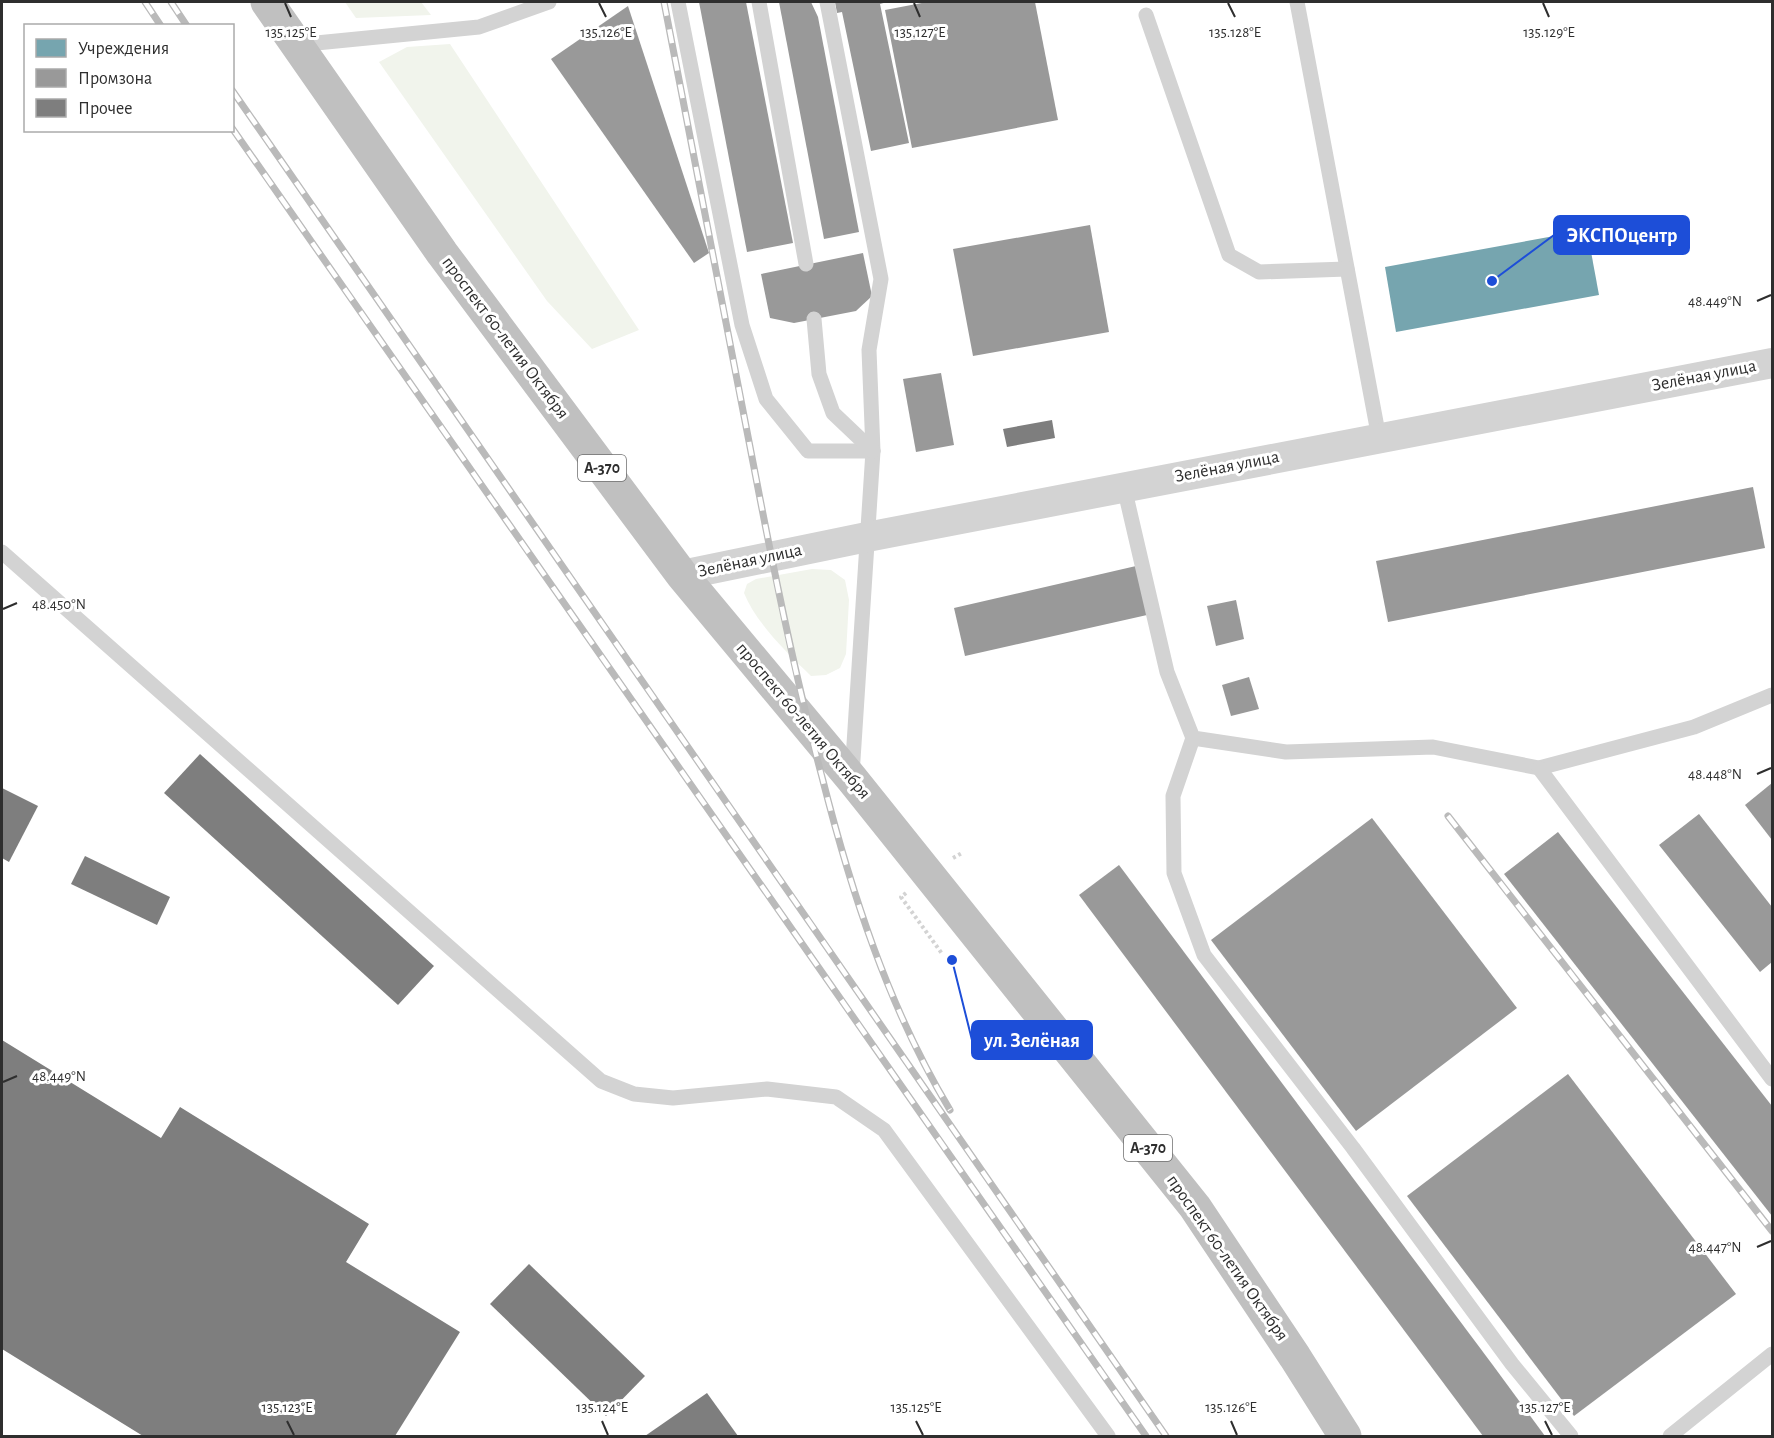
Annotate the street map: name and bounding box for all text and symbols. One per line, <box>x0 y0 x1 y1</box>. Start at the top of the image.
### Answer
legend <box>24 24 234 132</box>
text: 135.125°E <box>266 25 316 40</box>
text: 135.126°E <box>580 25 632 40</box>
text: 135.127°E <box>895 25 945 40</box>
text: 135.128°E <box>1209 25 1261 40</box>
text: 135.129°E <box>1523 25 1575 40</box>
text: Учреждения <box>78 40 169 58</box>
text: Промзона <box>78 70 152 88</box>
text: Прочее <box>78 100 133 118</box>
callout: ЭКСПОцентр <box>1554 216 1689 254</box>
text: ЭКСПОцентр <box>1567 226 1677 246</box>
street label: проспект 60-летия Октября <box>438 253 573 422</box>
text: 48.449°N <box>1688 294 1742 309</box>
street label: Зелёная улица <box>1650 357 1758 395</box>
street label: Зелёная улица <box>1173 448 1281 486</box>
road number: А-370 <box>578 455 626 481</box>
street label: Зелёная улица <box>696 541 804 581</box>
text: 48.450°N <box>32 597 86 612</box>
street label: проспект 60-летия Октября <box>732 639 874 803</box>
text: 48.448°N <box>1688 767 1742 782</box>
callout: ул. Зелёная <box>972 1021 1092 1059</box>
text: ул. Зелёная <box>983 1031 1080 1051</box>
text: 48.449°N <box>32 1069 86 1084</box>
road number: А-370 <box>1124 1135 1172 1161</box>
street label: проспект 60-летия Октября <box>1163 1171 1292 1344</box>
text: 48.447°N <box>1688 1240 1742 1255</box>
text: 135.123°E <box>262 1400 312 1415</box>
text: 135.124°E <box>576 1400 628 1415</box>
text: 135.125°E <box>891 1400 941 1415</box>
text: 135.126°E <box>1205 1400 1257 1415</box>
text: 135.127°E <box>1520 1400 1570 1415</box>

